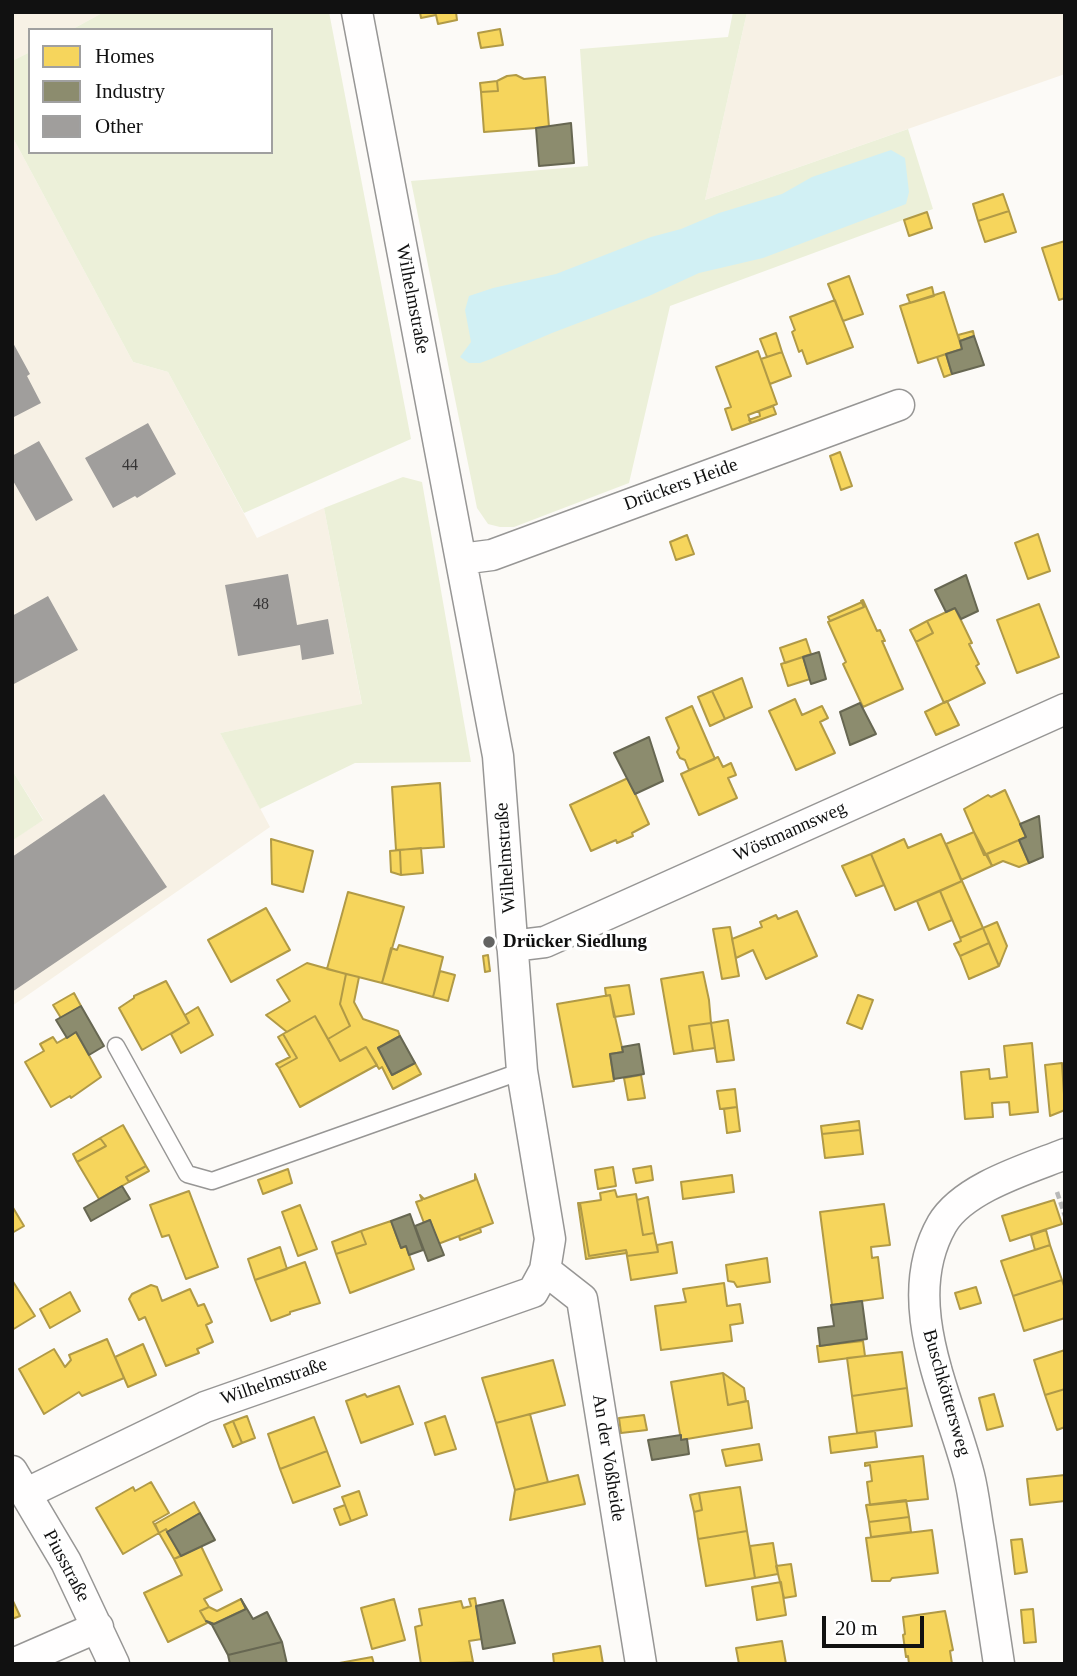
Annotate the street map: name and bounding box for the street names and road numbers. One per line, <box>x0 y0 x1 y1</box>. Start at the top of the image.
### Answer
street label: Wilhelmstraße <box>390 242 434 356</box>
street label: Drückers Heide <box>621 454 741 516</box>
street label: Wöstmannsweg <box>730 797 850 867</box>
street label: Wilhelmstraße <box>491 802 521 914</box>
street label: Buschköttersweg <box>917 1327 975 1459</box>
street label: Wilhelmstraße <box>218 1353 330 1411</box>
street label: An der Voßheide <box>587 1393 629 1523</box>
street label: Piusstraße <box>38 1526 94 1606</box>

